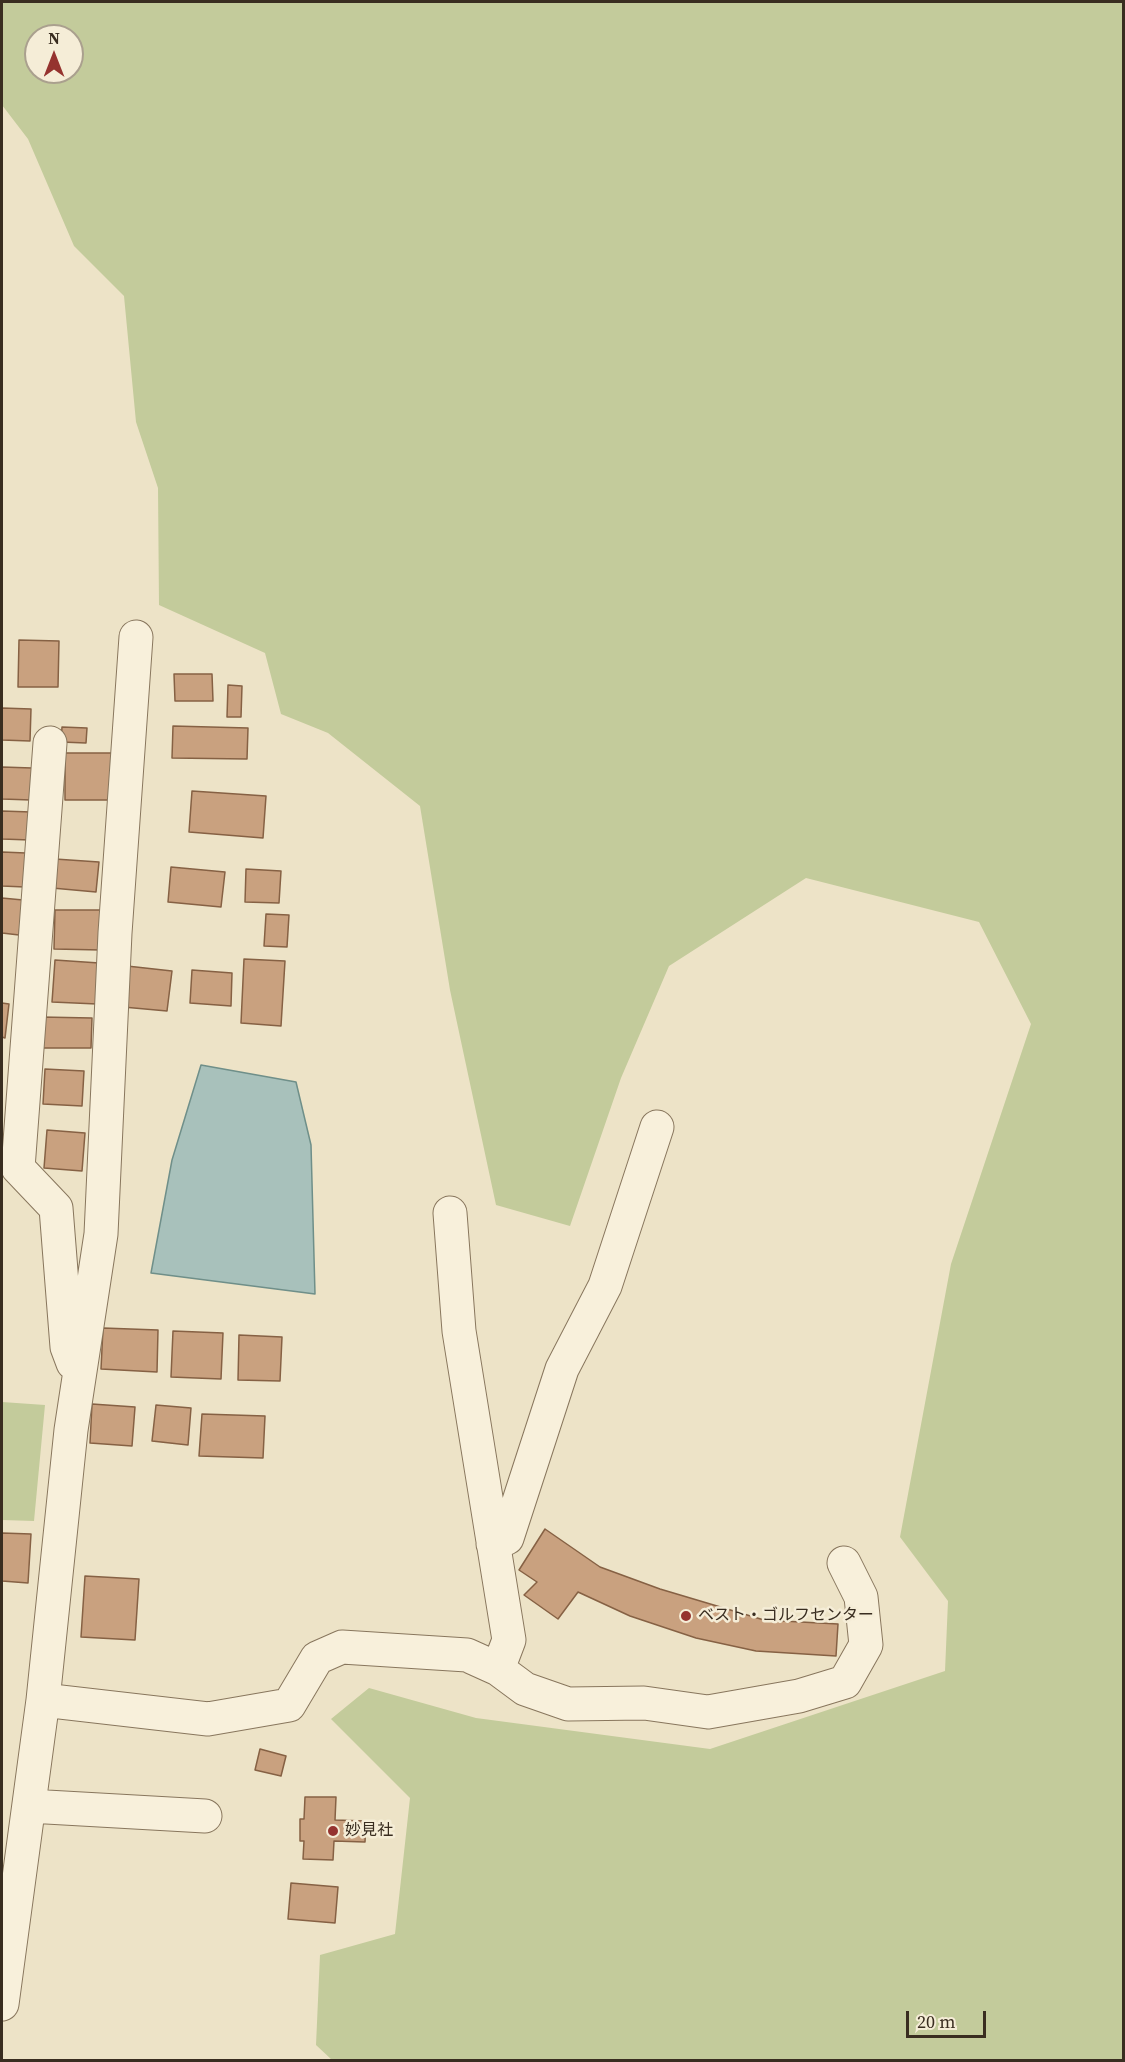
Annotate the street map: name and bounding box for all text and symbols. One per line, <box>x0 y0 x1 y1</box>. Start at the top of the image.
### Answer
north arrow <box>24 24 84 84</box>
text: N <box>48 27 60 49</box>
place label: ベスト・ゴルフセンター <box>698 1606 874 1626</box>
marker: ベスト・ゴルフセンター <box>679 1609 693 1623</box>
place label: 妙見社 <box>345 1821 393 1841</box>
marker: 妙見社 <box>326 1824 340 1838</box>
scale bar <box>909 1999 988 2037</box>
text: 20 m <box>917 2009 955 2034</box>

